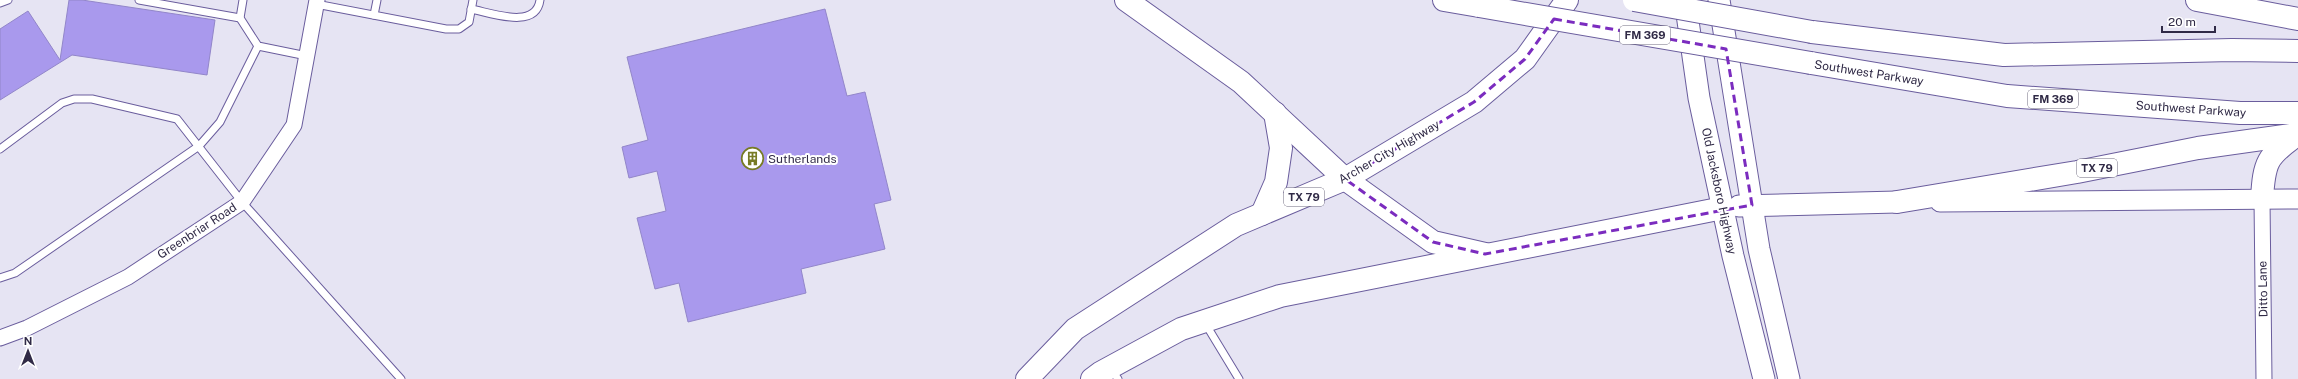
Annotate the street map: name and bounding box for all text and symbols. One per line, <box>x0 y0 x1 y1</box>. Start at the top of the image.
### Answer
scale bar <box>2162 8 2215 34</box>
text: 20 m <box>2168 15 2196 29</box>
road number: FM 369 <box>1620 26 1670 44</box>
street label: Southwest Parkway <box>1813 57 1925 89</box>
road number: FM 369 <box>2028 90 2078 108</box>
street label: Southwest Parkway <box>2135 98 2247 120</box>
street label: Archer City Highway <box>1336 117 1443 187</box>
street label: Old Jacksboro Highway <box>1699 126 1739 256</box>
building icon: Sutherlands <box>740 146 766 172</box>
place label: Sutherlands <box>768 152 836 166</box>
road number: TX 79 <box>2077 159 2117 177</box>
road number: TX 79 <box>1284 188 1324 206</box>
street label: Greenbriar Road <box>155 200 239 262</box>
street label: Ditto Lane <box>2256 260 2270 317</box>
north arrow <box>8 331 48 371</box>
text: N <box>24 335 32 347</box>

